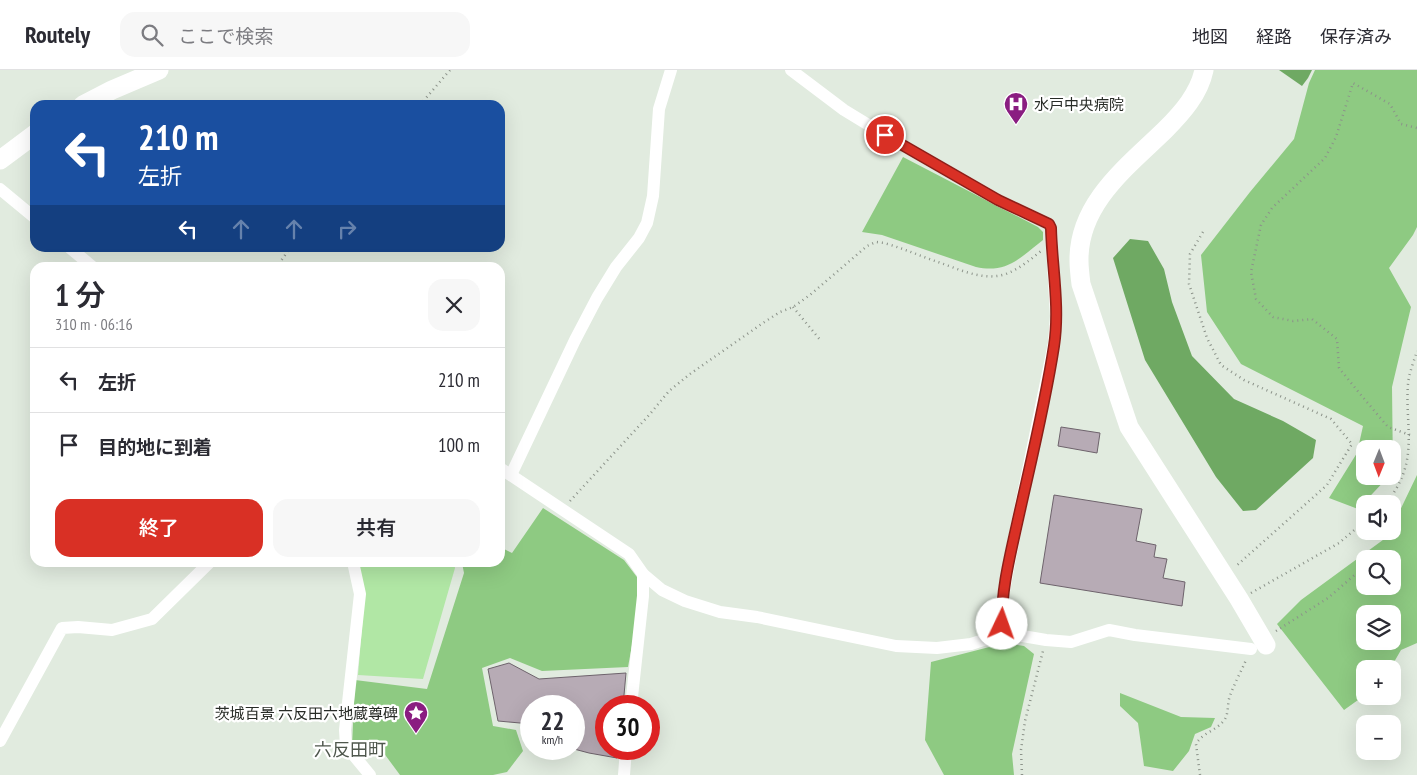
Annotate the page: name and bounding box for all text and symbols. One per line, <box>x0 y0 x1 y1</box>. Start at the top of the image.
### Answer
search box <box>120 12 470 57</box>
text: Routely <box>25 19 90 50</box>
icon: search <box>138 21 166 49</box>
text: ここで検索 <box>178 24 273 48</box>
text: 地図 <box>1192 25 1228 48</box>
text: 経路 <box>1256 25 1292 48</box>
text: 保存済み <box>1320 25 1392 48</box>
hospital icon: 水戸中央病院 <box>1003 91 1029 125</box>
place label: 水戸中央病院 <box>1034 95 1124 114</box>
text: 210 m <box>138 114 219 160</box>
pin <box>864 114 906 156</box>
icon: left <box>55 120 120 185</box>
icon: arrive <box>871 121 899 149</box>
text: 左折 <box>138 162 182 190</box>
icon: left <box>174 215 202 243</box>
icon: ahead <box>227 215 255 243</box>
icon: ahead <box>280 215 308 243</box>
icon: right <box>333 215 361 243</box>
text: 1 分 <box>55 275 106 314</box>
button: close <box>428 279 480 331</box>
text: 310 m · 06:16 <box>55 314 133 334</box>
icon: left <box>55 366 83 394</box>
text: 210 m <box>438 368 480 392</box>
text: 左折 <box>98 370 136 394</box>
icon: arrive <box>55 431 83 459</box>
text: 100 m <box>438 433 480 457</box>
text: 目的地に到着 <box>98 435 212 459</box>
north arrow <box>1356 440 1401 485</box>
map controls <box>1356 440 1401 760</box>
button: sound <box>1356 495 1401 540</box>
button: 終了 <box>55 499 263 557</box>
button: 共有 <box>273 499 480 557</box>
button: search <box>1356 550 1401 595</box>
position arrow <box>975 597 1027 649</box>
button: layers <box>1356 605 1401 650</box>
button: + <box>1356 660 1401 705</box>
speed limit sign: 30 <box>595 695 660 760</box>
place icon: 茨城百景 六反田六地蔵尊碑 <box>403 700 429 734</box>
place label: 茨城百景 六反田六地蔵尊碑 <box>215 704 398 723</box>
text: 22 <box>541 705 564 737</box>
button: − <box>1356 715 1401 760</box>
text: km/h <box>542 732 563 747</box>
district label: 六反田町 <box>314 738 386 761</box>

